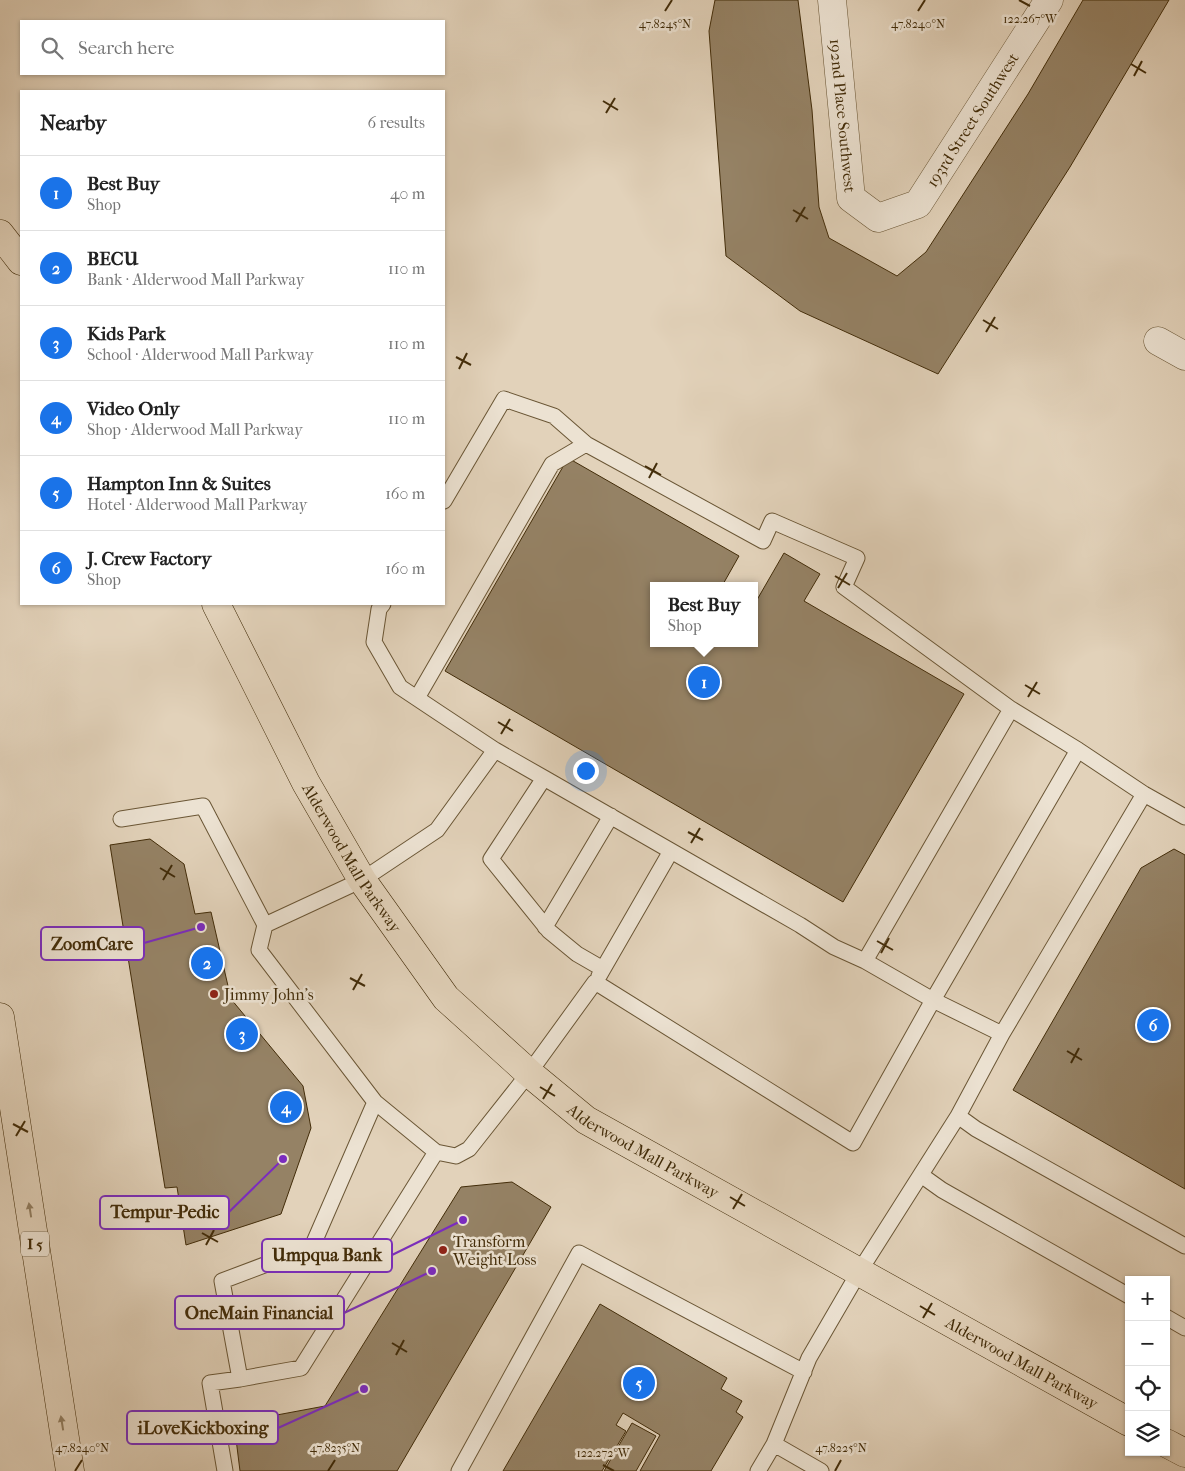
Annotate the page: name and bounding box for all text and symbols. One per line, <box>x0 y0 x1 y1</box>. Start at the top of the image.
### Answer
text: 122.267°W <box>1003 12 1058 26</box>
text: 47.8245°N <box>639 17 691 31</box>
text: 47.8240°N <box>891 17 945 31</box>
search box <box>20 20 445 75</box>
icon: search <box>38 34 66 62</box>
text: Search here <box>78 37 174 59</box>
street label: 192nd Place Southwest <box>826 38 860 194</box>
street label: 193rd Street Southwest <box>922 49 1022 190</box>
text: Nearby <box>40 111 106 135</box>
text: 6 results <box>367 113 425 132</box>
text: Best Buy <box>87 173 160 195</box>
text: 1 <box>53 184 59 203</box>
text: 40 m <box>390 184 425 203</box>
text: Shop <box>87 195 121 214</box>
text: BECU <box>87 248 138 270</box>
text: 2 <box>52 259 60 278</box>
text: 110 m <box>388 259 425 278</box>
text: Bank · Alderwood Mall Parkway <box>87 270 304 289</box>
text: Kids Park <box>87 323 166 345</box>
text: 3 <box>53 334 59 353</box>
text: 110 m <box>388 334 425 353</box>
text: School · Alderwood Mall Parkway <box>87 345 314 364</box>
text: Video Only <box>87 398 179 420</box>
text: 4 <box>51 409 61 428</box>
text: 110 m <box>388 409 425 428</box>
text: Shop · Alderwood Mall Parkway <box>87 420 303 439</box>
text: Hampton Inn & Suites <box>87 473 271 495</box>
text: 5 <box>53 484 59 503</box>
text: 160 m <box>385 484 425 503</box>
text: Hotel · Alderwood Mall Parkway <box>87 495 307 514</box>
text: J. Crew Factory <box>87 548 211 570</box>
text: 6 <box>52 559 60 578</box>
text: 160 m <box>385 559 425 578</box>
text: Shop <box>87 570 121 589</box>
popup <box>650 582 758 647</box>
text: Best Buy <box>668 594 740 616</box>
text: Shop <box>668 616 702 635</box>
pin: 1 <box>688 663 720 701</box>
your location <box>573 758 599 784</box>
street label: Alderwood Mall Parkway <box>298 779 406 936</box>
callout: ZoomCare <box>41 927 144 960</box>
text: ZoomCare <box>51 934 133 955</box>
pin: 2 <box>191 944 223 982</box>
place label: Jimmy John's <box>222 985 314 1004</box>
marker: Jimmy John's <box>208 988 220 1000</box>
pin: 6 <box>1137 1006 1169 1044</box>
pin: 3 <box>226 1015 258 1053</box>
pin: 4 <box>270 1088 302 1126</box>
street label: Alderwood Mall Parkway <box>563 1099 723 1202</box>
callout: Tempur-Pedic <box>100 1196 229 1229</box>
one-way arrow <box>25 1202 33 1218</box>
text: Tempur-Pedic <box>110 1202 220 1223</box>
road number: I 5 <box>21 1232 49 1256</box>
place label: Transform Weight Loss <box>452 1232 537 1269</box>
callout: Umpqua Bank <box>262 1239 392 1272</box>
marker: Transform Weight Loss <box>437 1244 449 1256</box>
text: Umpqua Bank <box>271 1245 383 1266</box>
map controls <box>1125 1276 1170 1456</box>
button: + <box>1125 1276 1170 1321</box>
callout: OneMain Financial <box>175 1296 344 1329</box>
text: OneMain Financial <box>185 1303 334 1324</box>
street label: Alderwood Mall Parkway <box>942 1312 1102 1413</box>
button: − <box>1125 1321 1170 1366</box>
pin: 5 <box>623 1364 655 1402</box>
button: locate <box>1125 1366 1170 1411</box>
callout: iLoveKickboxing <box>127 1411 278 1444</box>
button: layers <box>1125 1411 1170 1456</box>
one-way arrow <box>58 1414 66 1430</box>
text: iLoveKickboxing <box>137 1418 270 1439</box>
text: 47.8240°N <box>55 1441 109 1455</box>
text: 47.8235°N <box>310 1441 360 1455</box>
text: 47.8225°N <box>815 1441 867 1455</box>
text: 122.272°W <box>576 1446 631 1460</box>

